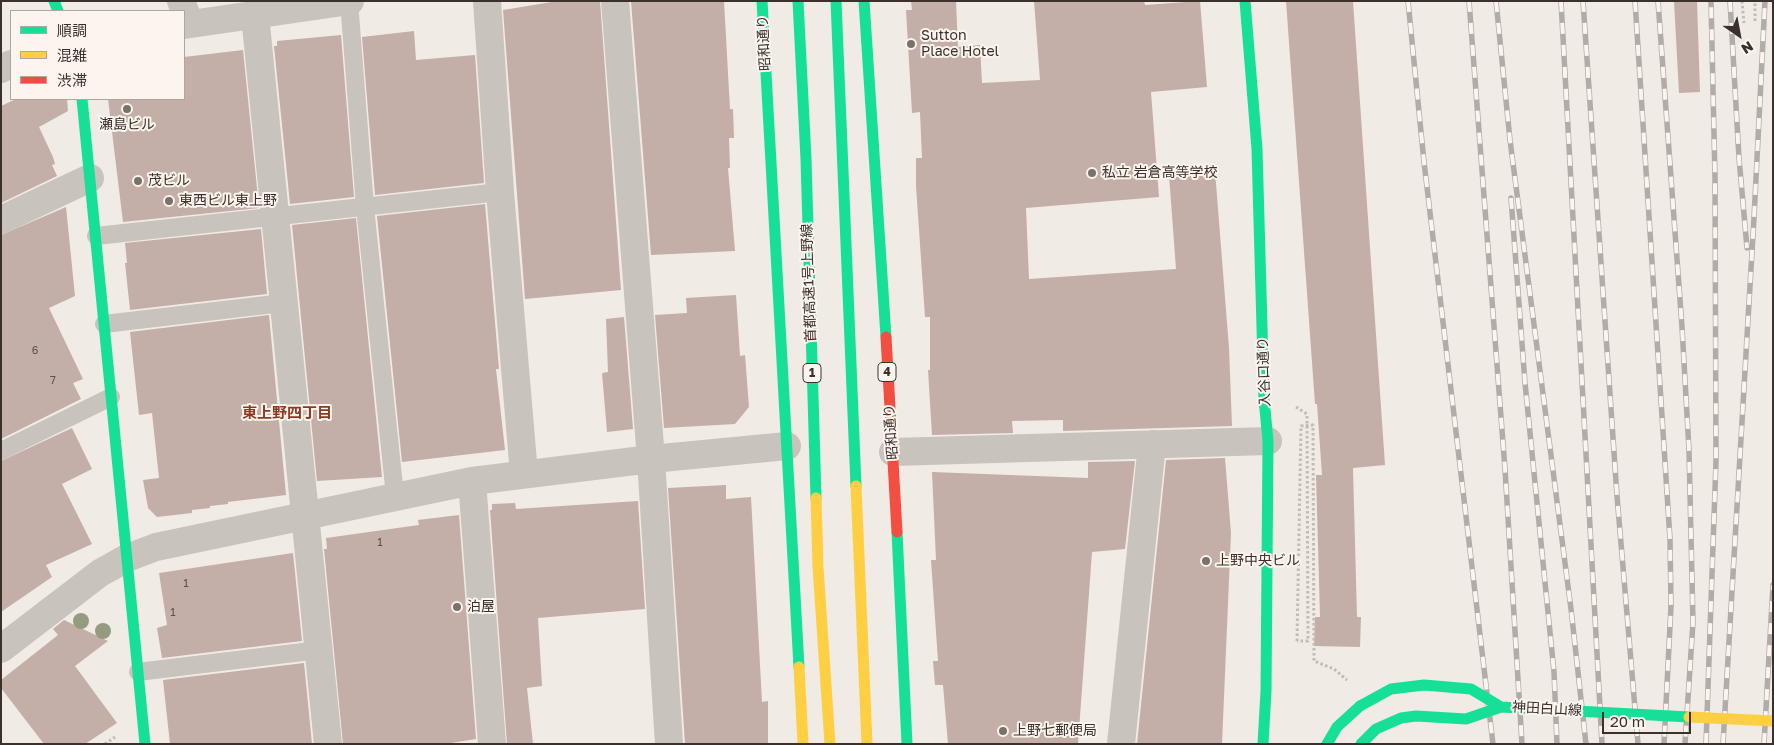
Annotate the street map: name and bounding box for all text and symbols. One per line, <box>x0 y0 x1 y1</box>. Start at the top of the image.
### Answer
legend <box>10 10 185 100</box>
north arrow <box>1714 10 1764 60</box>
street label: 昭和通り <box>754 15 774 71</box>
text: 順調 <box>57 21 87 39</box>
place label: Sutton Place Hotel <box>921 28 999 60</box>
marker: Sutton Place Hotel <box>905 38 917 50</box>
text: N <box>1738 38 1757 58</box>
text: 混雑 <box>57 46 87 64</box>
text: 渋滞 <box>57 71 87 89</box>
marker: 瀬島ビル <box>121 103 133 115</box>
place label: 瀬島ビル <box>99 117 155 133</box>
place label: 私立 岩倉高等学校 <box>1102 165 1217 181</box>
marker: 私立 岩倉高等学校 <box>1086 167 1098 179</box>
place label: 茂ビル <box>148 173 190 189</box>
marker: 茂ビル <box>132 175 144 187</box>
place label: 東西ビル東上野 <box>179 193 277 209</box>
marker: 東西ビル東上野 <box>163 195 175 207</box>
street label: 首都高速1号上野線 <box>799 223 819 343</box>
street label: 入谷口通り <box>1254 337 1274 407</box>
house number: 6 <box>32 344 38 358</box>
road number: 4 <box>878 362 896 382</box>
road number: 1 <box>803 363 821 382</box>
house number: 7 <box>50 374 56 388</box>
street label: 昭和通り <box>881 403 901 461</box>
district label: 東上野四丁目 <box>242 404 332 422</box>
house number: 1 <box>377 536 383 550</box>
place label: 上野中央ビル <box>1216 553 1300 569</box>
marker: 上野中央ビル <box>1200 555 1212 567</box>
house number: 1 <box>183 577 189 591</box>
place label: 泊屋 <box>467 599 495 615</box>
marker: 泊屋 <box>451 601 463 613</box>
house number: 1 <box>170 606 176 620</box>
street label: 神田白山線 <box>1512 699 1582 719</box>
scale bar <box>1604 702 1693 734</box>
text: 20 m <box>1610 712 1645 730</box>
place label: 上野七郵便局 <box>1013 723 1097 739</box>
marker: 上野七郵便局 <box>997 725 1009 737</box>

